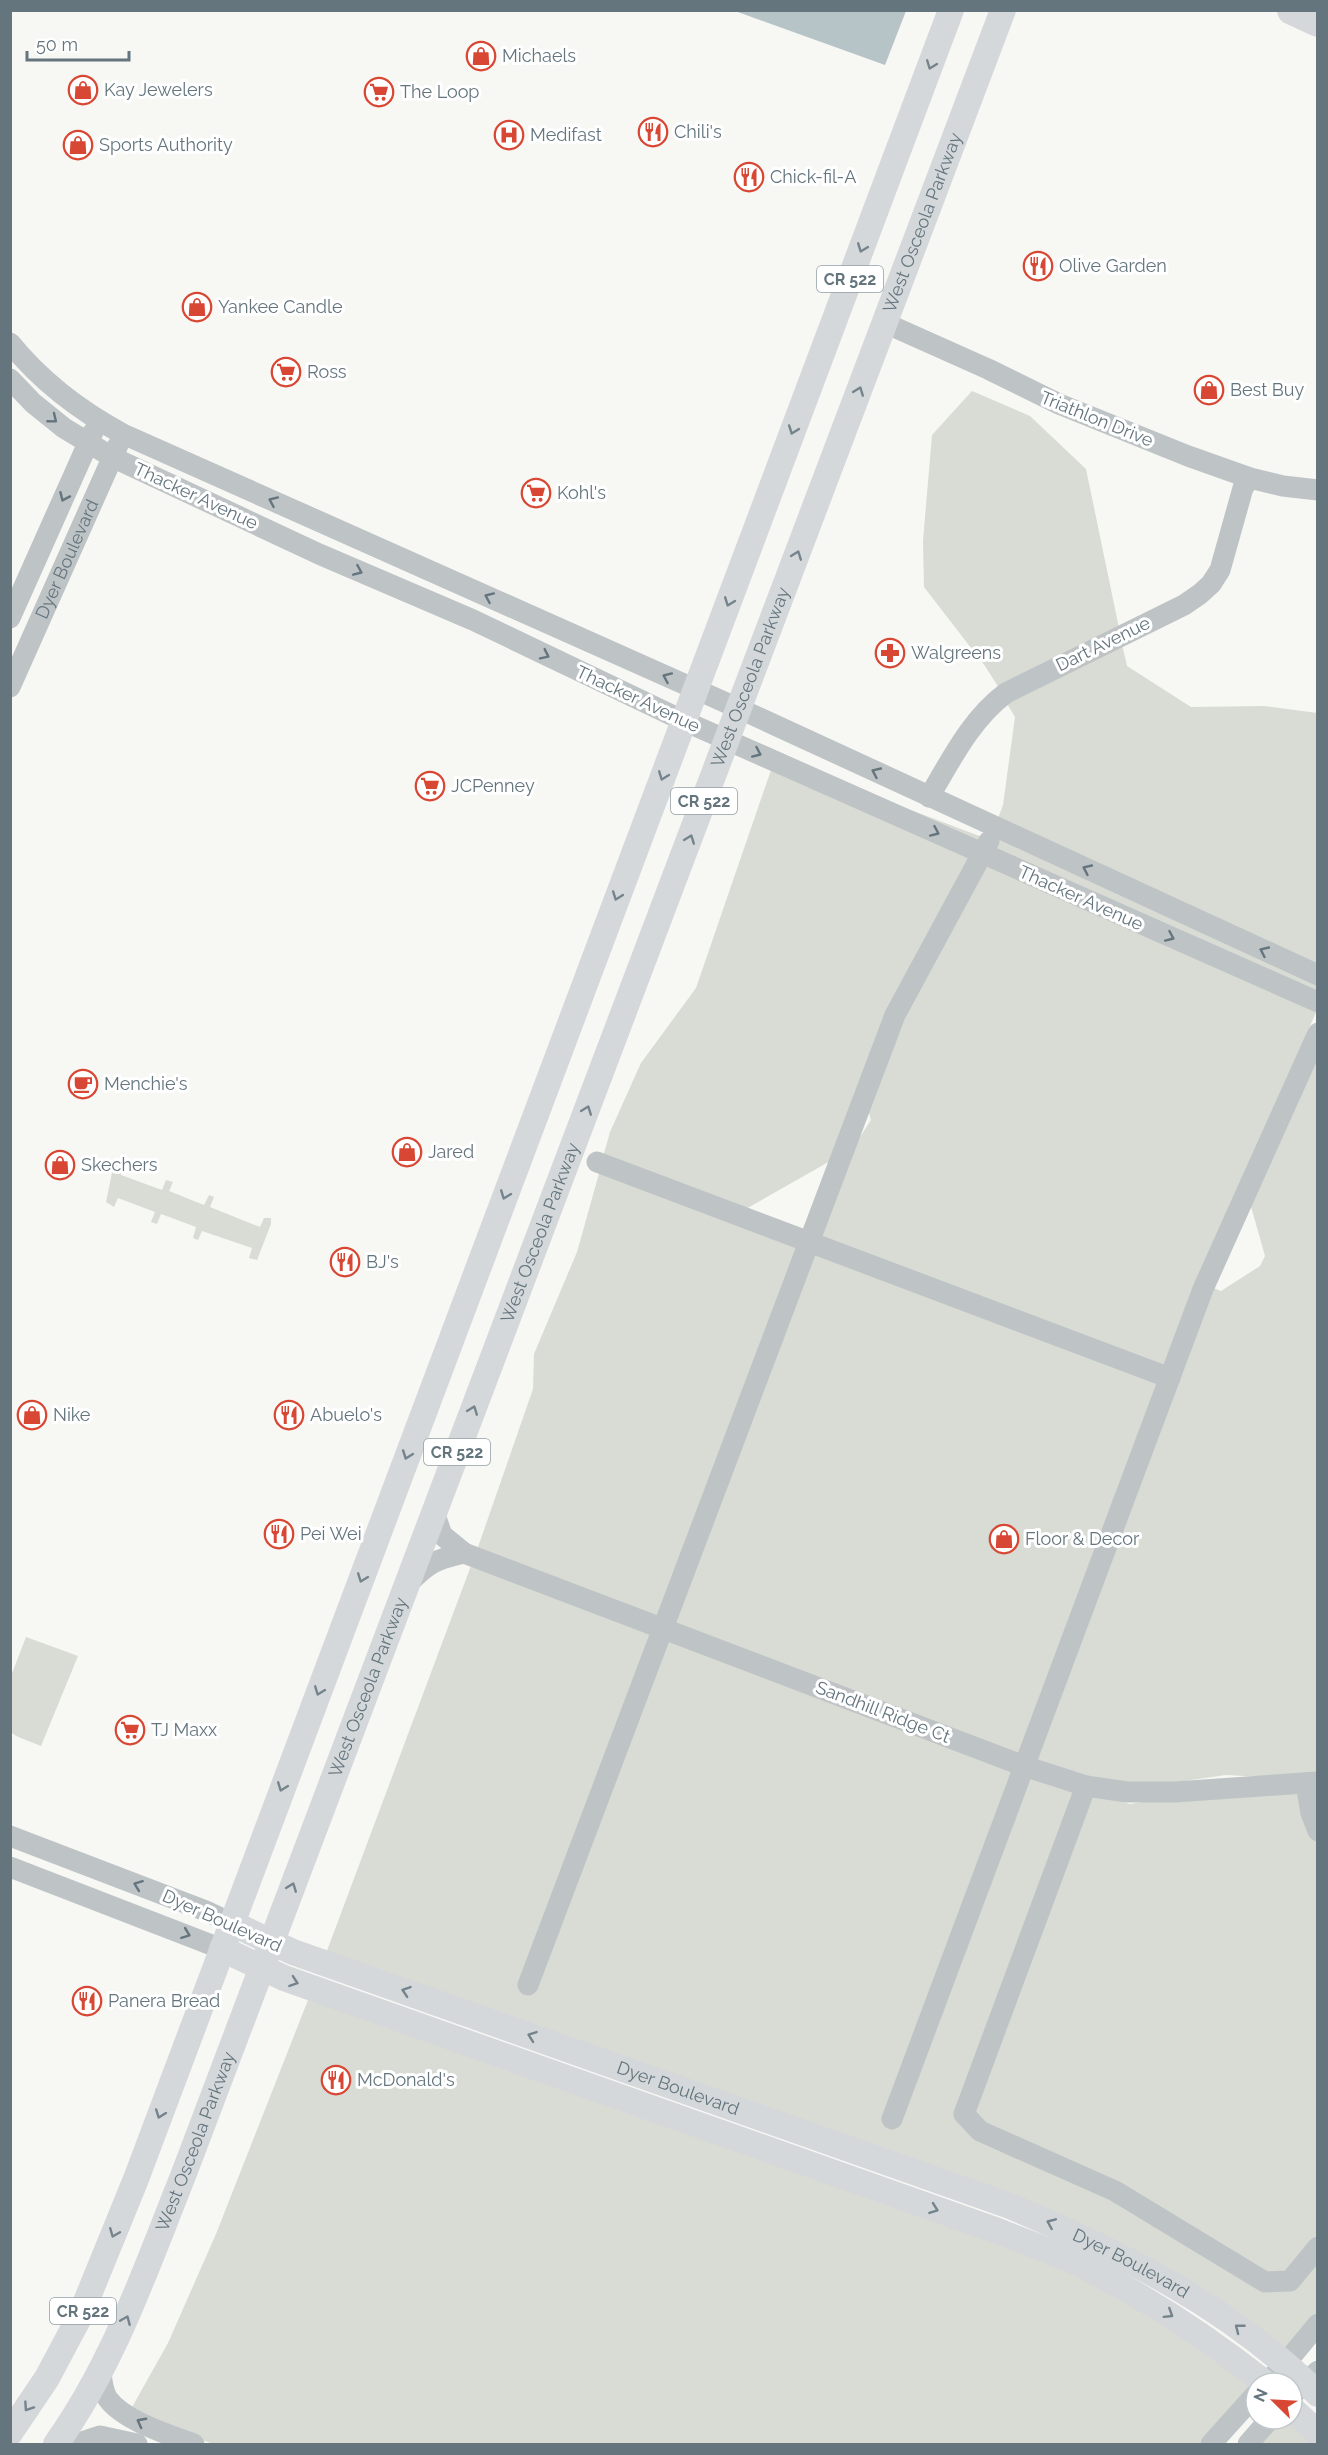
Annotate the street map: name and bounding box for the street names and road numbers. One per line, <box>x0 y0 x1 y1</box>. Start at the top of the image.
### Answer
street label: West Osceola Parkway <box>878 129 966 315</box>
road number: CR 522 <box>817 266 883 292</box>
street label: Triathlon Drive <box>1038 386 1157 451</box>
street label: Thacker Avenue <box>131 458 262 534</box>
street label: Dyer Boulevard <box>31 496 102 622</box>
street label: West Osceola Parkway <box>706 584 794 770</box>
street label: Dart Avenue <box>1052 612 1154 675</box>
street label: Thacker Avenue <box>573 661 704 737</box>
road number: CR 522 <box>671 788 737 814</box>
street label: Thacker Avenue <box>1016 861 1147 935</box>
street label: West Osceola Parkway <box>496 1139 583 1325</box>
road number: CR 522 <box>424 1439 490 1465</box>
street label: West Osceola Parkway <box>324 1594 411 1780</box>
street label: Sandhill Ridge Ct <box>813 1676 953 1747</box>
street label: Dyer Boulevard <box>159 1885 285 1956</box>
street label: West Osceola Parkway <box>151 2048 239 2234</box>
street label: Dyer Boulevard <box>614 2057 742 2119</box>
street label: Dyer Boulevard <box>1070 2224 1193 2302</box>
road number: CR 522 <box>50 2298 116 2324</box>

